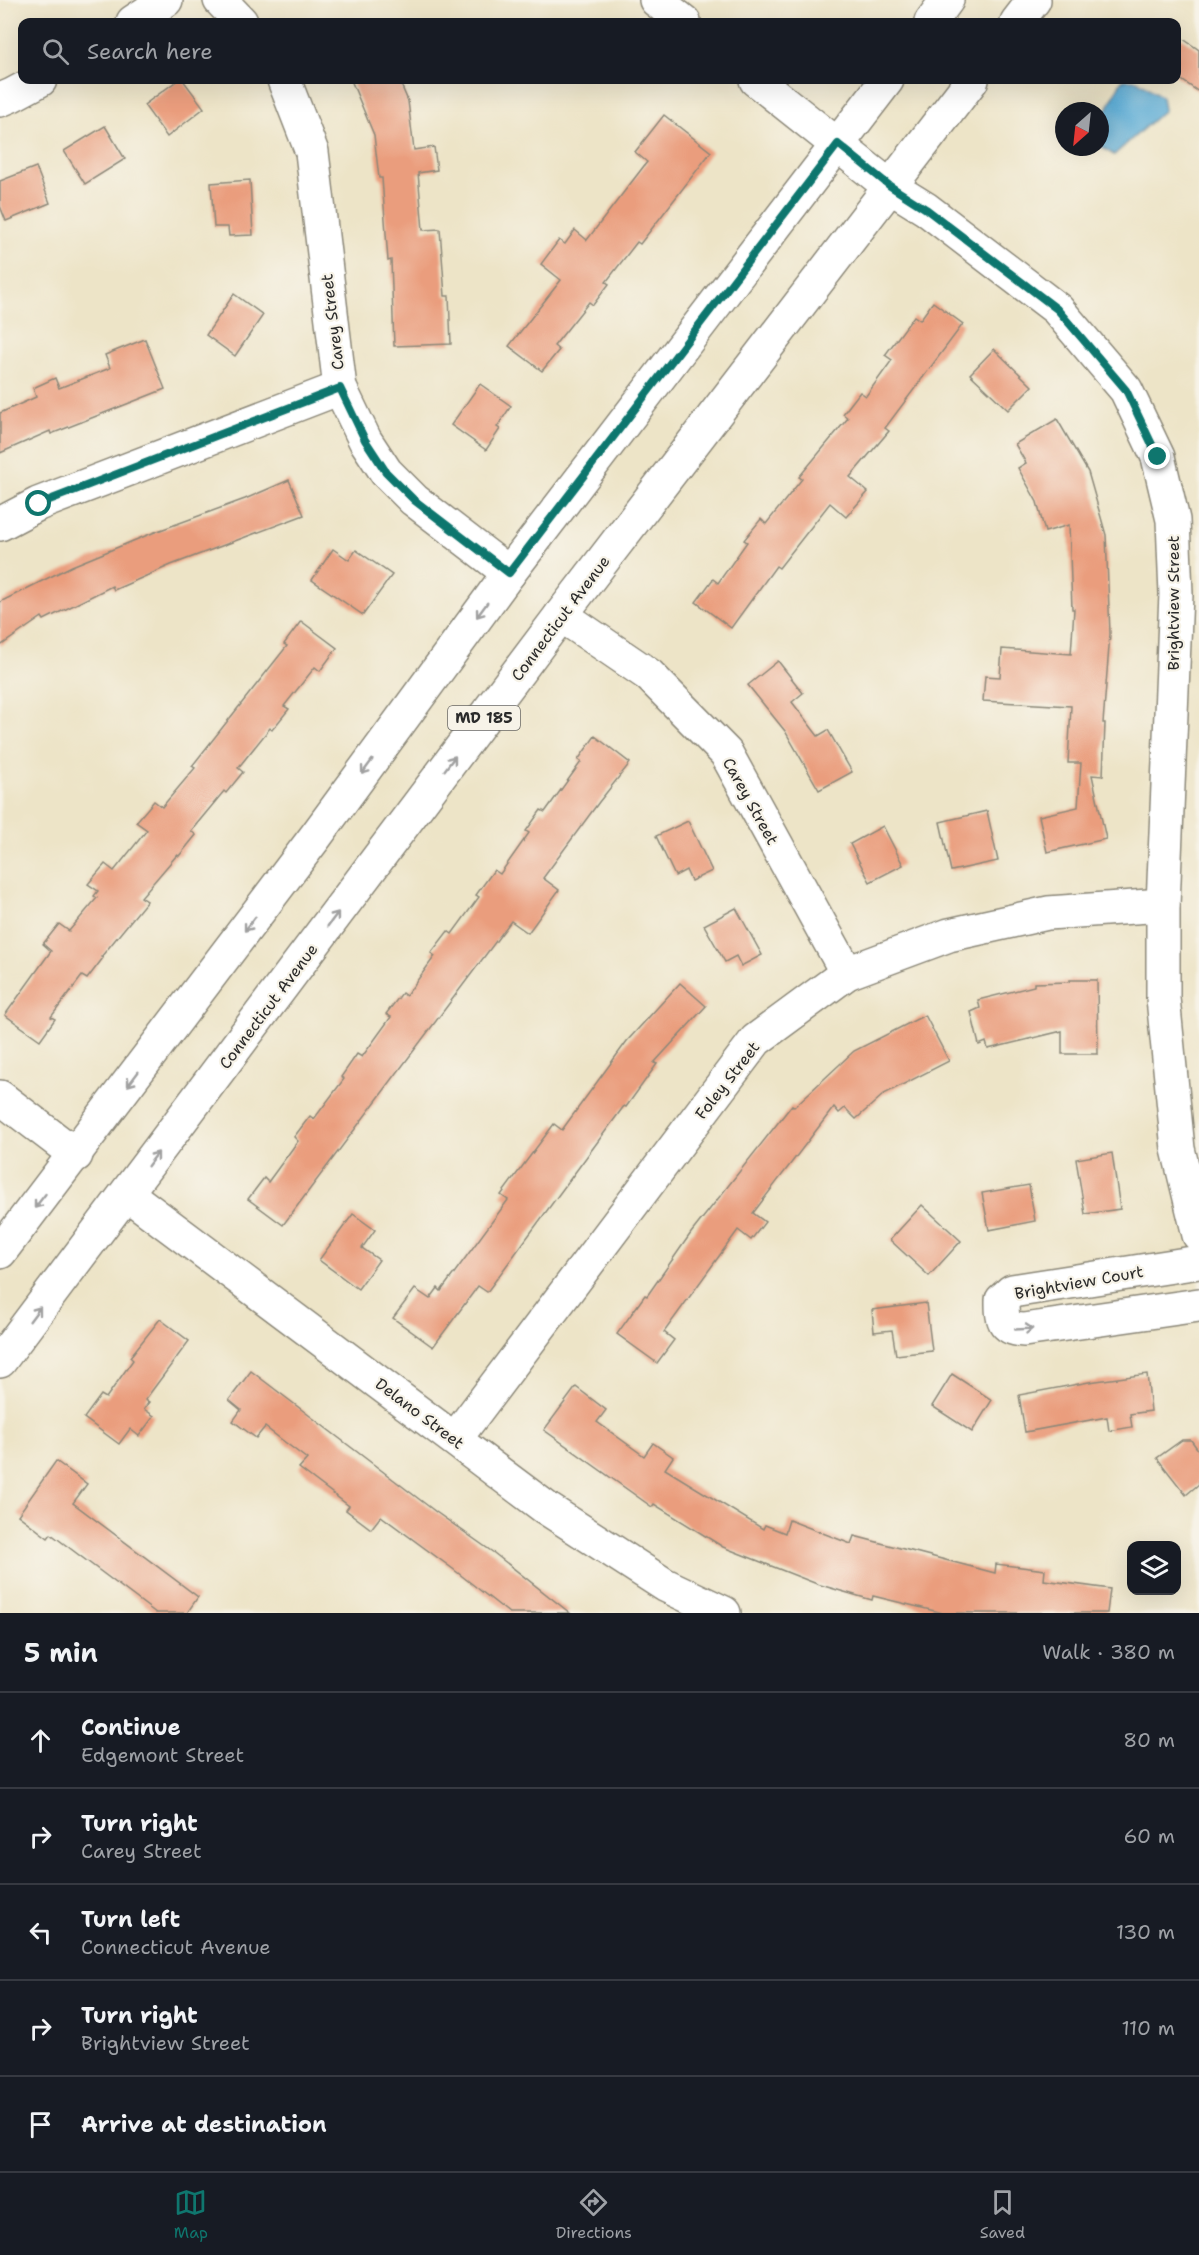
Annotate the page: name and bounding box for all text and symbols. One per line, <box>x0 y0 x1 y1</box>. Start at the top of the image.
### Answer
search box <box>18 18 1181 84</box>
icon: search <box>39 35 72 68</box>
text: Search here <box>87 37 213 66</box>
north arrow <box>1055 102 1109 156</box>
street label: Carey Street <box>316 273 349 371</box>
route end <box>1144 443 1170 469</box>
route start <box>25 490 51 516</box>
street label: Brightview Street <box>1163 535 1184 671</box>
street label: Connecticut Avenue <box>506 551 614 685</box>
one-way arrow <box>476 601 488 617</box>
road number: MD 185 <box>448 706 520 730</box>
street label: Carey Street <box>718 754 783 849</box>
one-way arrow <box>444 755 457 771</box>
one-way arrow <box>360 759 373 775</box>
one-way arrow <box>327 911 340 927</box>
one-way arrow <box>244 915 257 931</box>
street label: Connecticut Avenue <box>214 939 322 1073</box>
street label: Foley Street <box>690 1037 764 1124</box>
one-way arrow <box>127 1071 139 1087</box>
one-way arrow <box>147 1151 160 1167</box>
one-way arrow <box>34 1192 47 1208</box>
street label: Brightview Court <box>1013 1261 1145 1304</box>
one-way arrow <box>29 1307 42 1323</box>
one-way arrow <box>1013 1323 1033 1334</box>
street label: Delano Street <box>371 1373 468 1454</box>
map controls <box>1127 1541 1181 1595</box>
button: layers <box>1127 1541 1181 1595</box>
text: 5 min <box>24 1635 98 1670</box>
text: Walk · 380 m <box>1042 1639 1175 1665</box>
text: Continue <box>81 1713 181 1742</box>
icon: ahead <box>24 1724 57 1757</box>
text: 80 m <box>1123 1727 1175 1753</box>
text: Edgemont Street <box>81 1742 244 1768</box>
text: Turn right <box>81 1809 198 1838</box>
icon: right <box>24 1820 57 1853</box>
text: 60 m <box>1123 1823 1175 1849</box>
text: Carey Street <box>81 1838 202 1864</box>
text: Turn left <box>81 1905 180 1934</box>
icon: left <box>24 1916 57 1949</box>
text: 130 m <box>1116 1919 1175 1945</box>
text: Connecticut Avenue <box>81 1934 271 1960</box>
text: Turn right <box>81 2001 198 2030</box>
icon: right <box>24 2012 57 2045</box>
text: 110 m <box>1121 2015 1175 2041</box>
text: Brightview Street <box>81 2030 250 2056</box>
icon: arrive <box>24 2108 57 2141</box>
text: Arrive at destination <box>81 2110 327 2139</box>
tab: Map <box>174 2186 208 2243</box>
tab: Directions <box>556 2186 632 2243</box>
tab: Saved <box>980 2186 1025 2243</box>

